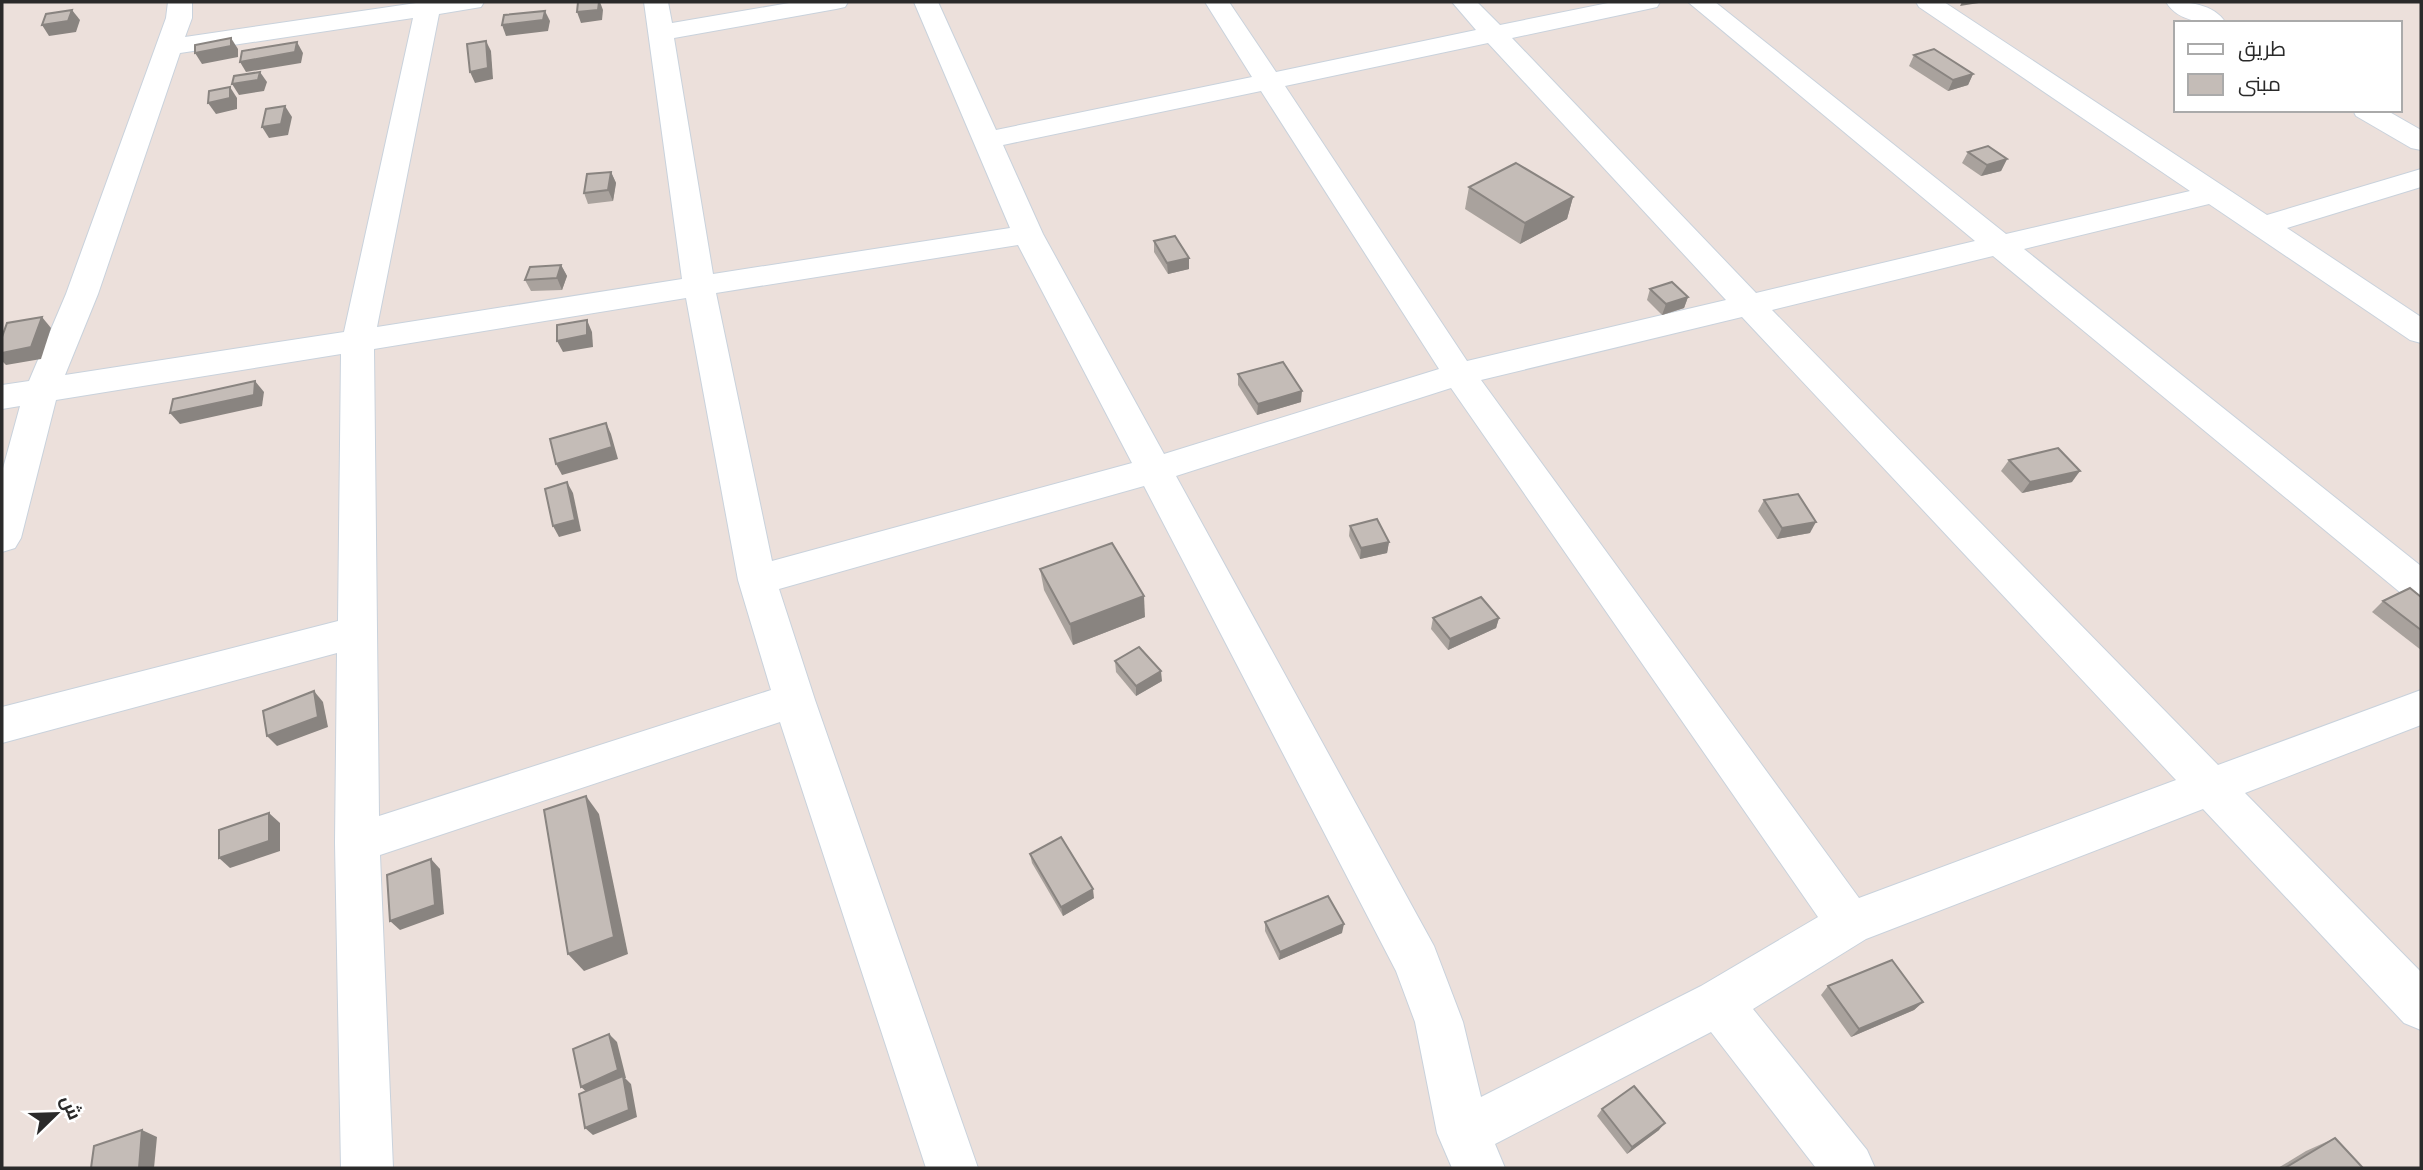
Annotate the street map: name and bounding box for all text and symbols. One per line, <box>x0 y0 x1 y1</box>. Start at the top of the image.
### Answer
legend <box>2174 21 2402 112</box>
text: طريق <box>2238 34 2286 62</box>
text: مبنى <box>2238 69 2281 97</box>
north arrow <box>21 1079 91 1149</box>
text: ش <box>55 1091 88 1124</box>

